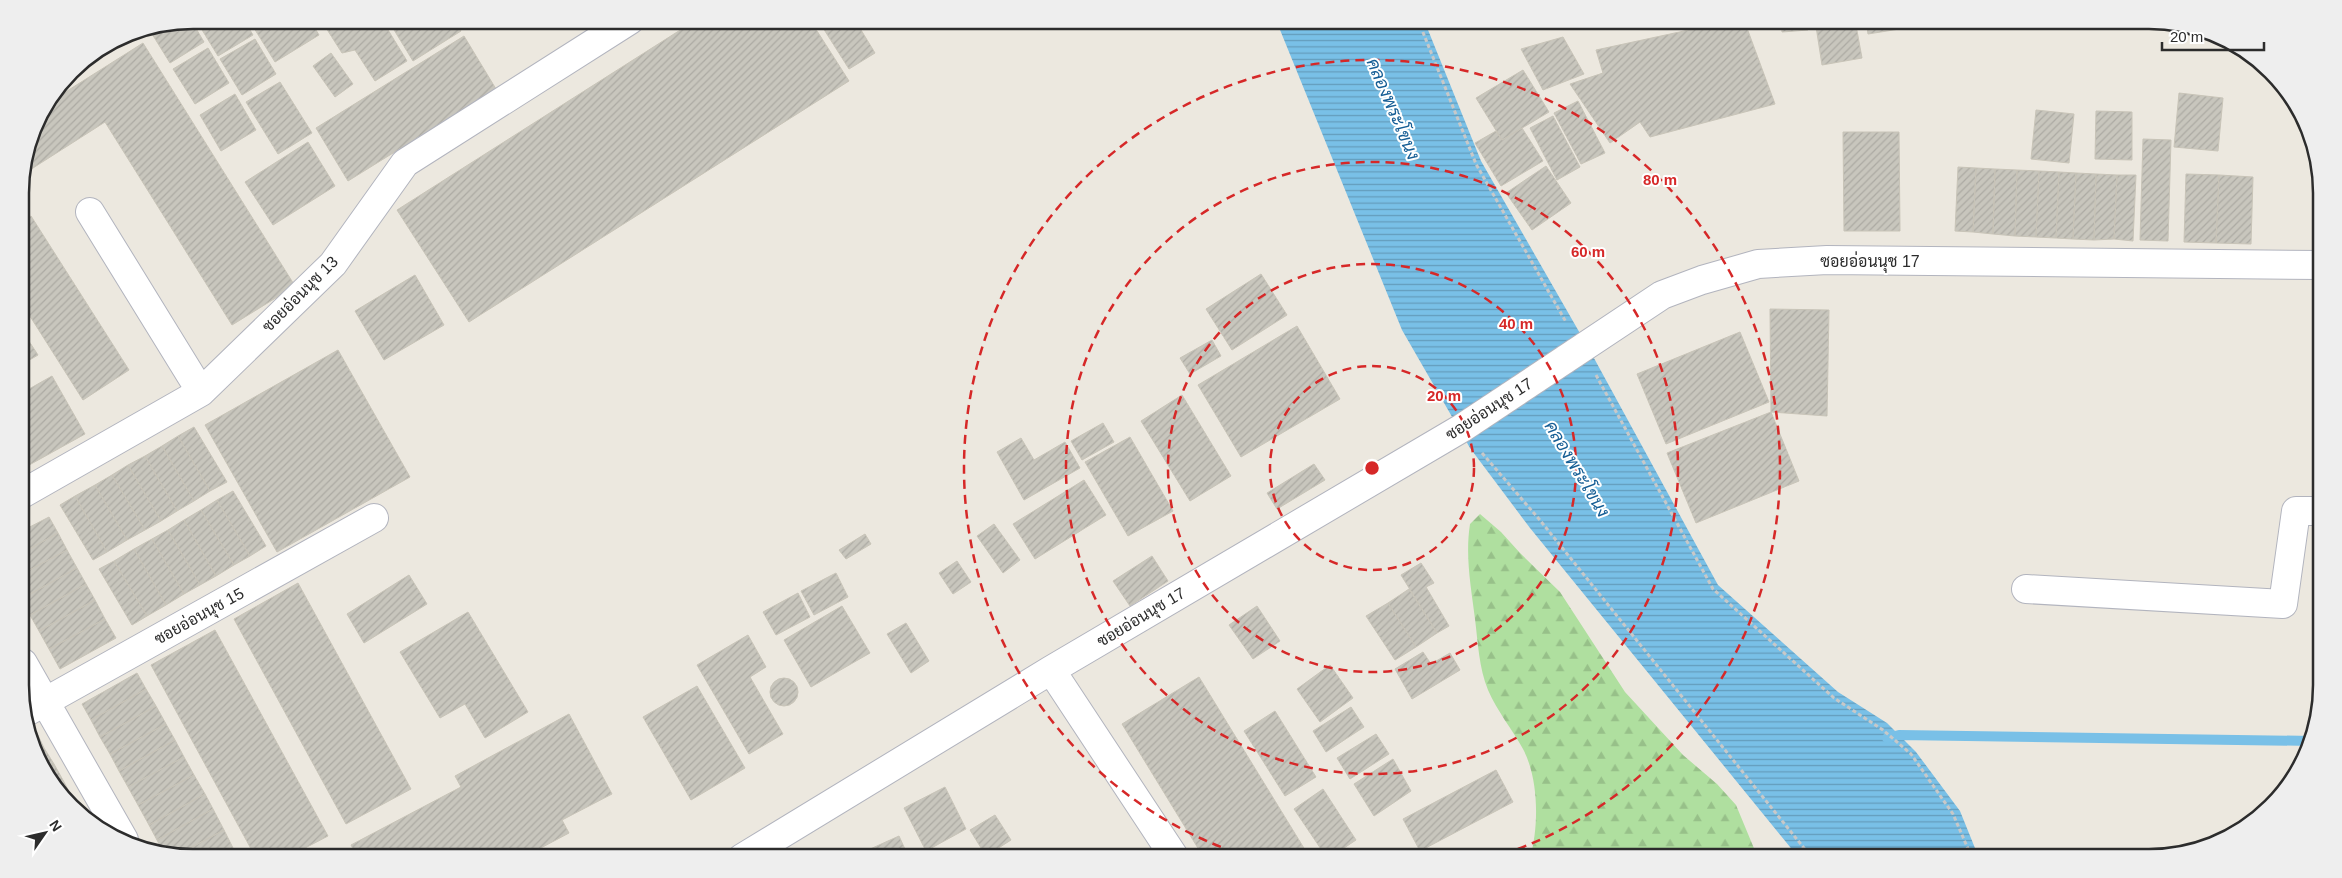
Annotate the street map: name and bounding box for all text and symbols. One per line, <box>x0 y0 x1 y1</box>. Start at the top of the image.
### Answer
scale bar <box>2162 20 2264 52</box>
text: 20 m <box>2170 28 2203 45</box>
water label: คลองพระโขนง <box>1363 54 1426 163</box>
text: 80 m <box>1643 171 1677 188</box>
text: 60 m <box>1571 243 1605 260</box>
street label: ซอยอ่อนนุช 13 <box>257 251 343 337</box>
street label: ซอยอ่อนนุช 17 <box>1820 251 1920 273</box>
text: 40 m <box>1499 315 1533 332</box>
street label: ซอยอ่อนนุช 17 <box>1442 373 1537 446</box>
text: 20 m <box>1427 387 1461 404</box>
water label: คลองพระโขนง <box>1540 416 1616 521</box>
centre of rings <box>1363 459 1381 477</box>
street label: ซอยอ่อนนุช 17 <box>1093 582 1190 652</box>
street label: ซอยอ่อนนุช 15 <box>150 583 248 650</box>
north arrow <box>20 808 70 858</box>
text: N <box>46 817 65 834</box>

